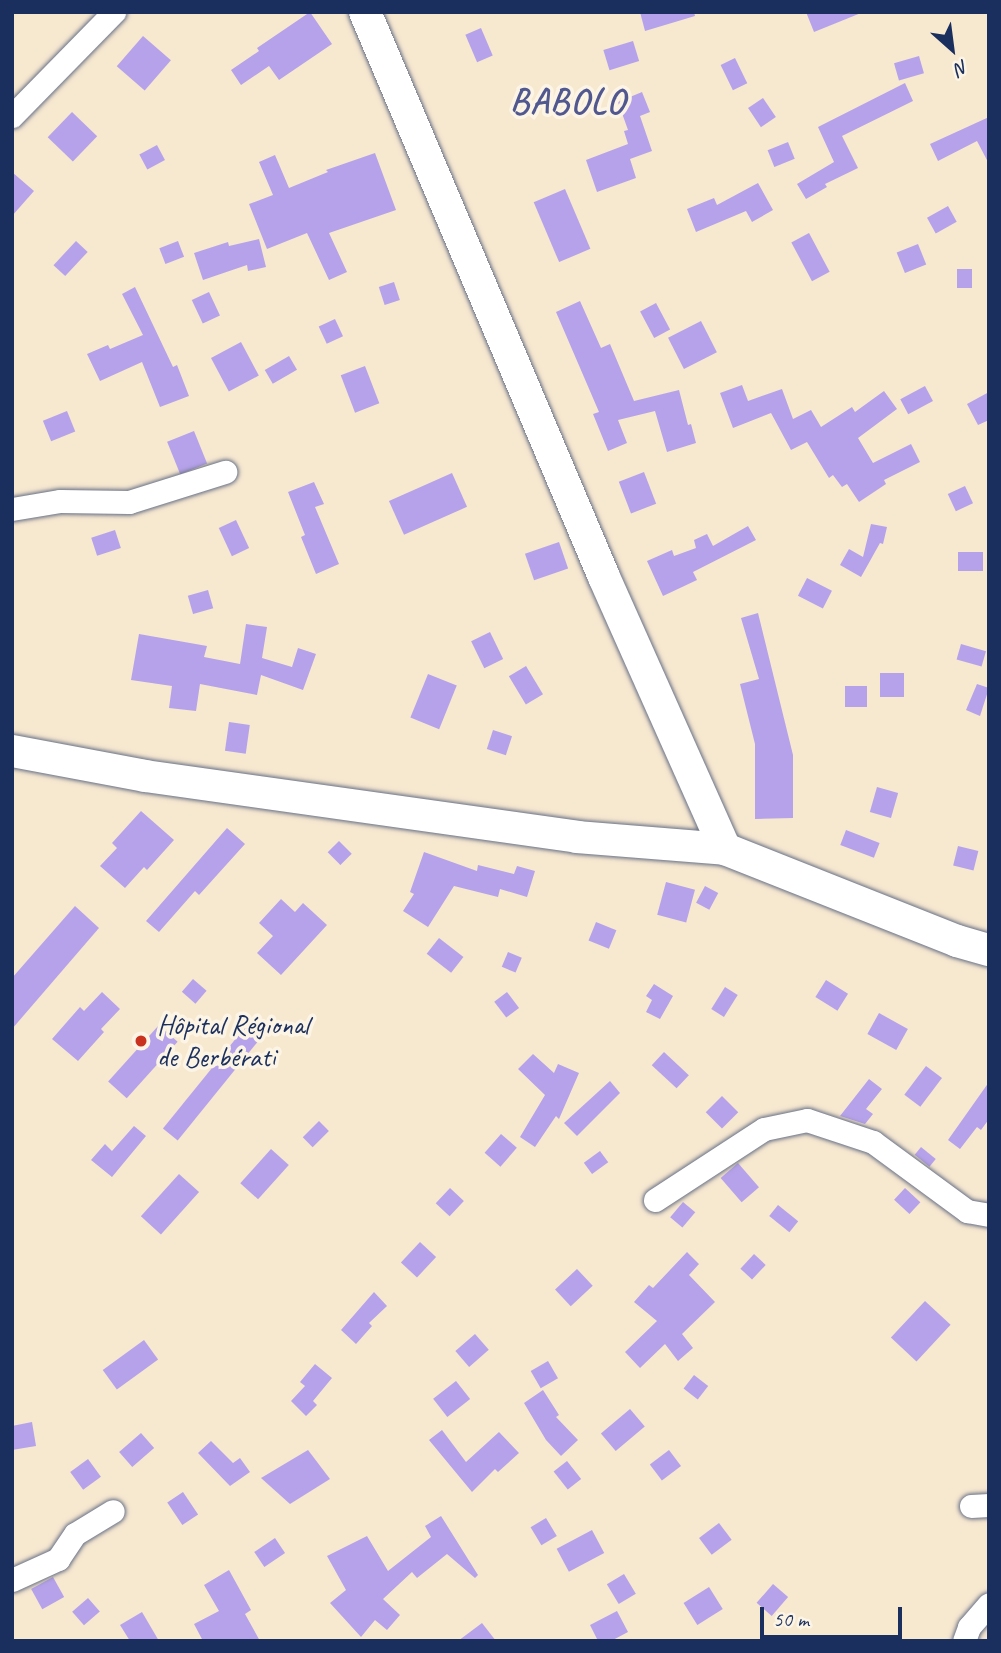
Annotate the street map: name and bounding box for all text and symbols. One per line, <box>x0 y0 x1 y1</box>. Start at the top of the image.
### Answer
north arrow <box>917 14 987 84</box>
text: N <box>951 54 973 81</box>
district label: BABOLO <box>511 81 625 123</box>
place label: Hôpital Régional de Berbérati <box>157 1008 309 1074</box>
marker: Hôpital Régional de Berbérati <box>131 1031 151 1051</box>
scale bar <box>763 1594 905 1638</box>
text: 50 m <box>773 1606 809 1632</box>

